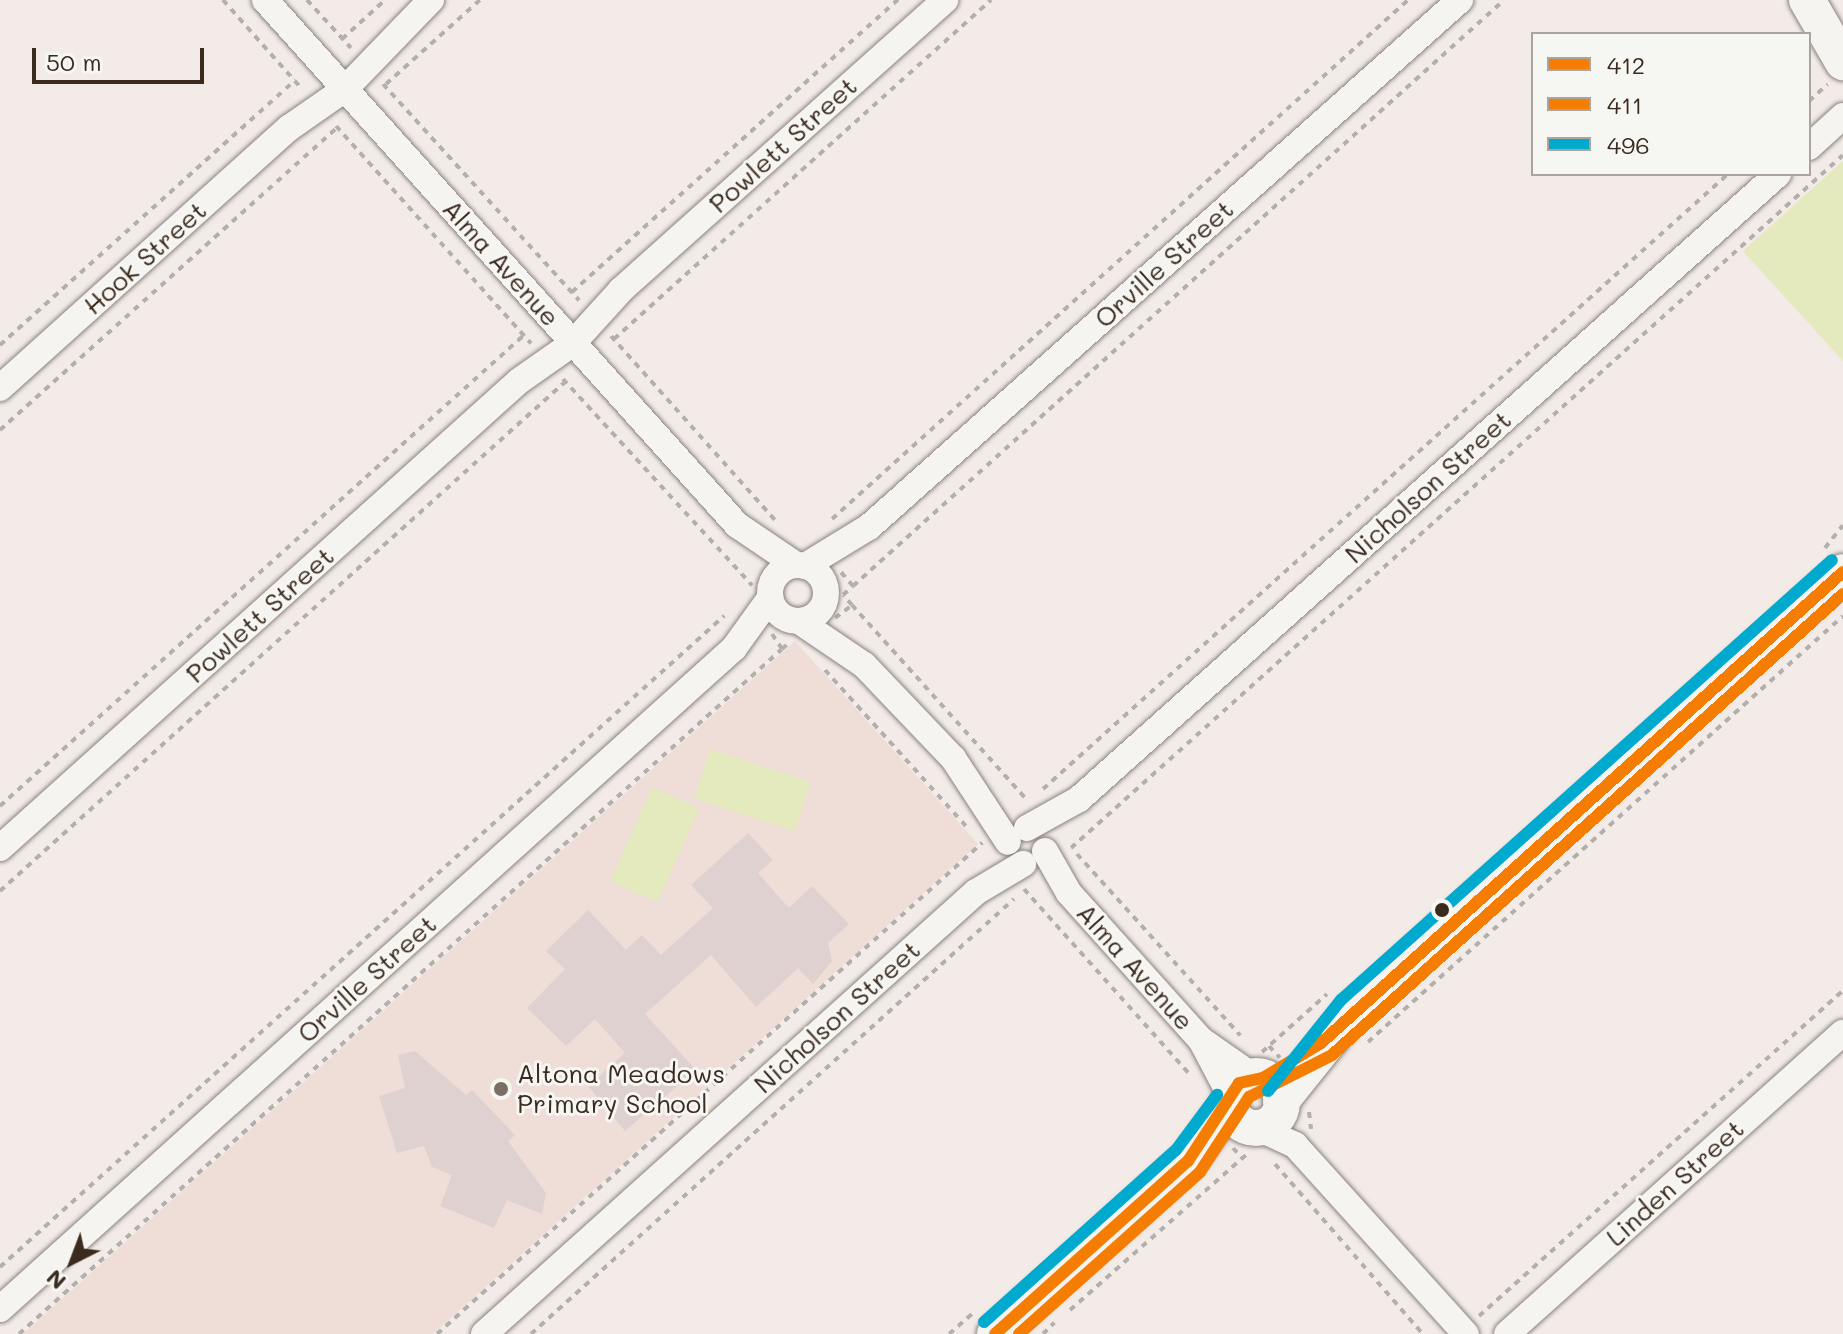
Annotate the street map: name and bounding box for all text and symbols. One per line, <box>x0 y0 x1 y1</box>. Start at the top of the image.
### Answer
scale bar <box>36 32 208 82</box>
legend <box>1531 32 1811 176</box>
text: 50 m <box>46 46 102 77</box>
text: 412 <box>1607 49 1645 80</box>
street label: Powlett Street <box>703 70 863 220</box>
text: 411 <box>1607 89 1643 120</box>
text: 496 <box>1607 129 1650 160</box>
street label: Alma Avenue <box>436 193 566 333</box>
street label: Orville Street <box>1088 194 1240 334</box>
street label: Hook Street <box>77 195 213 321</box>
street label: Nicholson Street <box>1339 404 1517 570</box>
street label: Powlett Street <box>180 540 340 690</box>
street label: Alma Avenue <box>1070 897 1200 1037</box>
unlabelled marker <box>1434 902 1450 918</box>
street label: Orville Street <box>291 909 443 1049</box>
street label: Nicholson Street <box>748 934 926 1100</box>
place label: Altona Meadows Primary School <box>517 1058 725 1120</box>
marker: Altona Meadows Primary School <box>492 1080 510 1098</box>
street label: Linden Street <box>1600 1113 1750 1253</box>
north arrow <box>32 1222 112 1302</box>
text: N <box>40 1264 72 1297</box>

